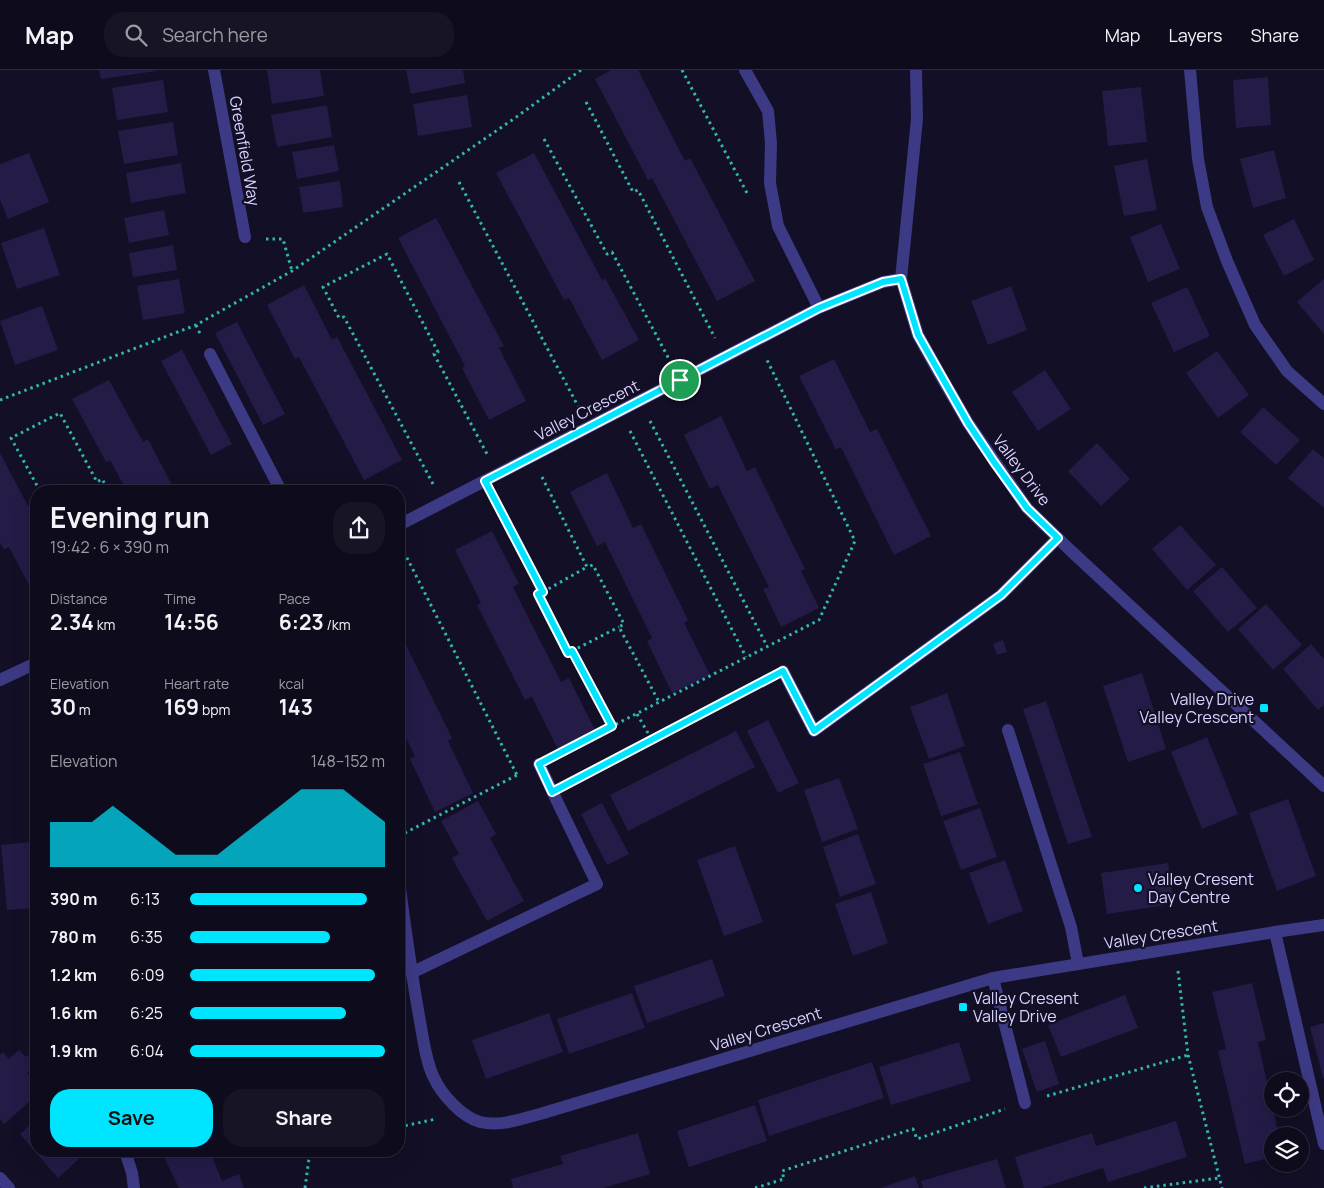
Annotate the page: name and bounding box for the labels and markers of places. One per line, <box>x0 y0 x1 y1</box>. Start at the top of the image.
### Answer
pin <box>659 359 701 401</box>
place label: Valley Drive Valley Crescent <box>1139 688 1254 728</box>
marker: Valley Drive Valley Crescent <box>1258 702 1270 714</box>
place label: Valley Cresent Day Centre <box>1148 868 1254 908</box>
marker: Valley Cresent Day Centre <box>1132 882 1144 894</box>
place label: Valley Cresent Valley Drive <box>973 987 1079 1027</box>
marker: Valley Cresent Valley Drive <box>957 1001 969 1013</box>

